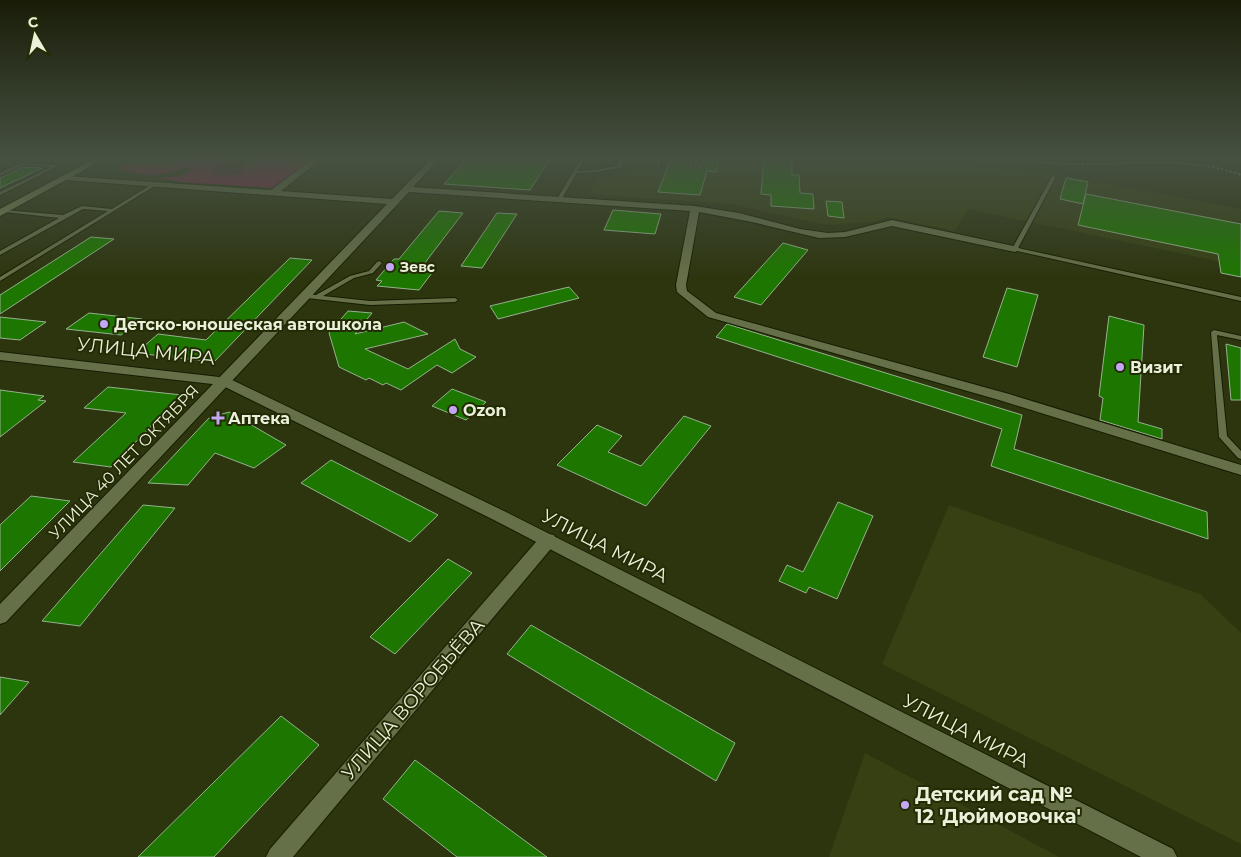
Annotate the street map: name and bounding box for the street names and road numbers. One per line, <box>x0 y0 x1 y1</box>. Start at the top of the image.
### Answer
street label: УЛИЦА МИРА <box>76 332 216 370</box>
street label: УЛИЦА 40 ЛЕТ ОКТЯБРЯ <box>45 381 203 543</box>
street label: УЛИЦА МИРА <box>538 504 672 588</box>
street label: УЛИЦА ВОРОБЬЁВА <box>337 614 489 784</box>
street label: УЛИЦА МИРА <box>899 689 1033 773</box>

